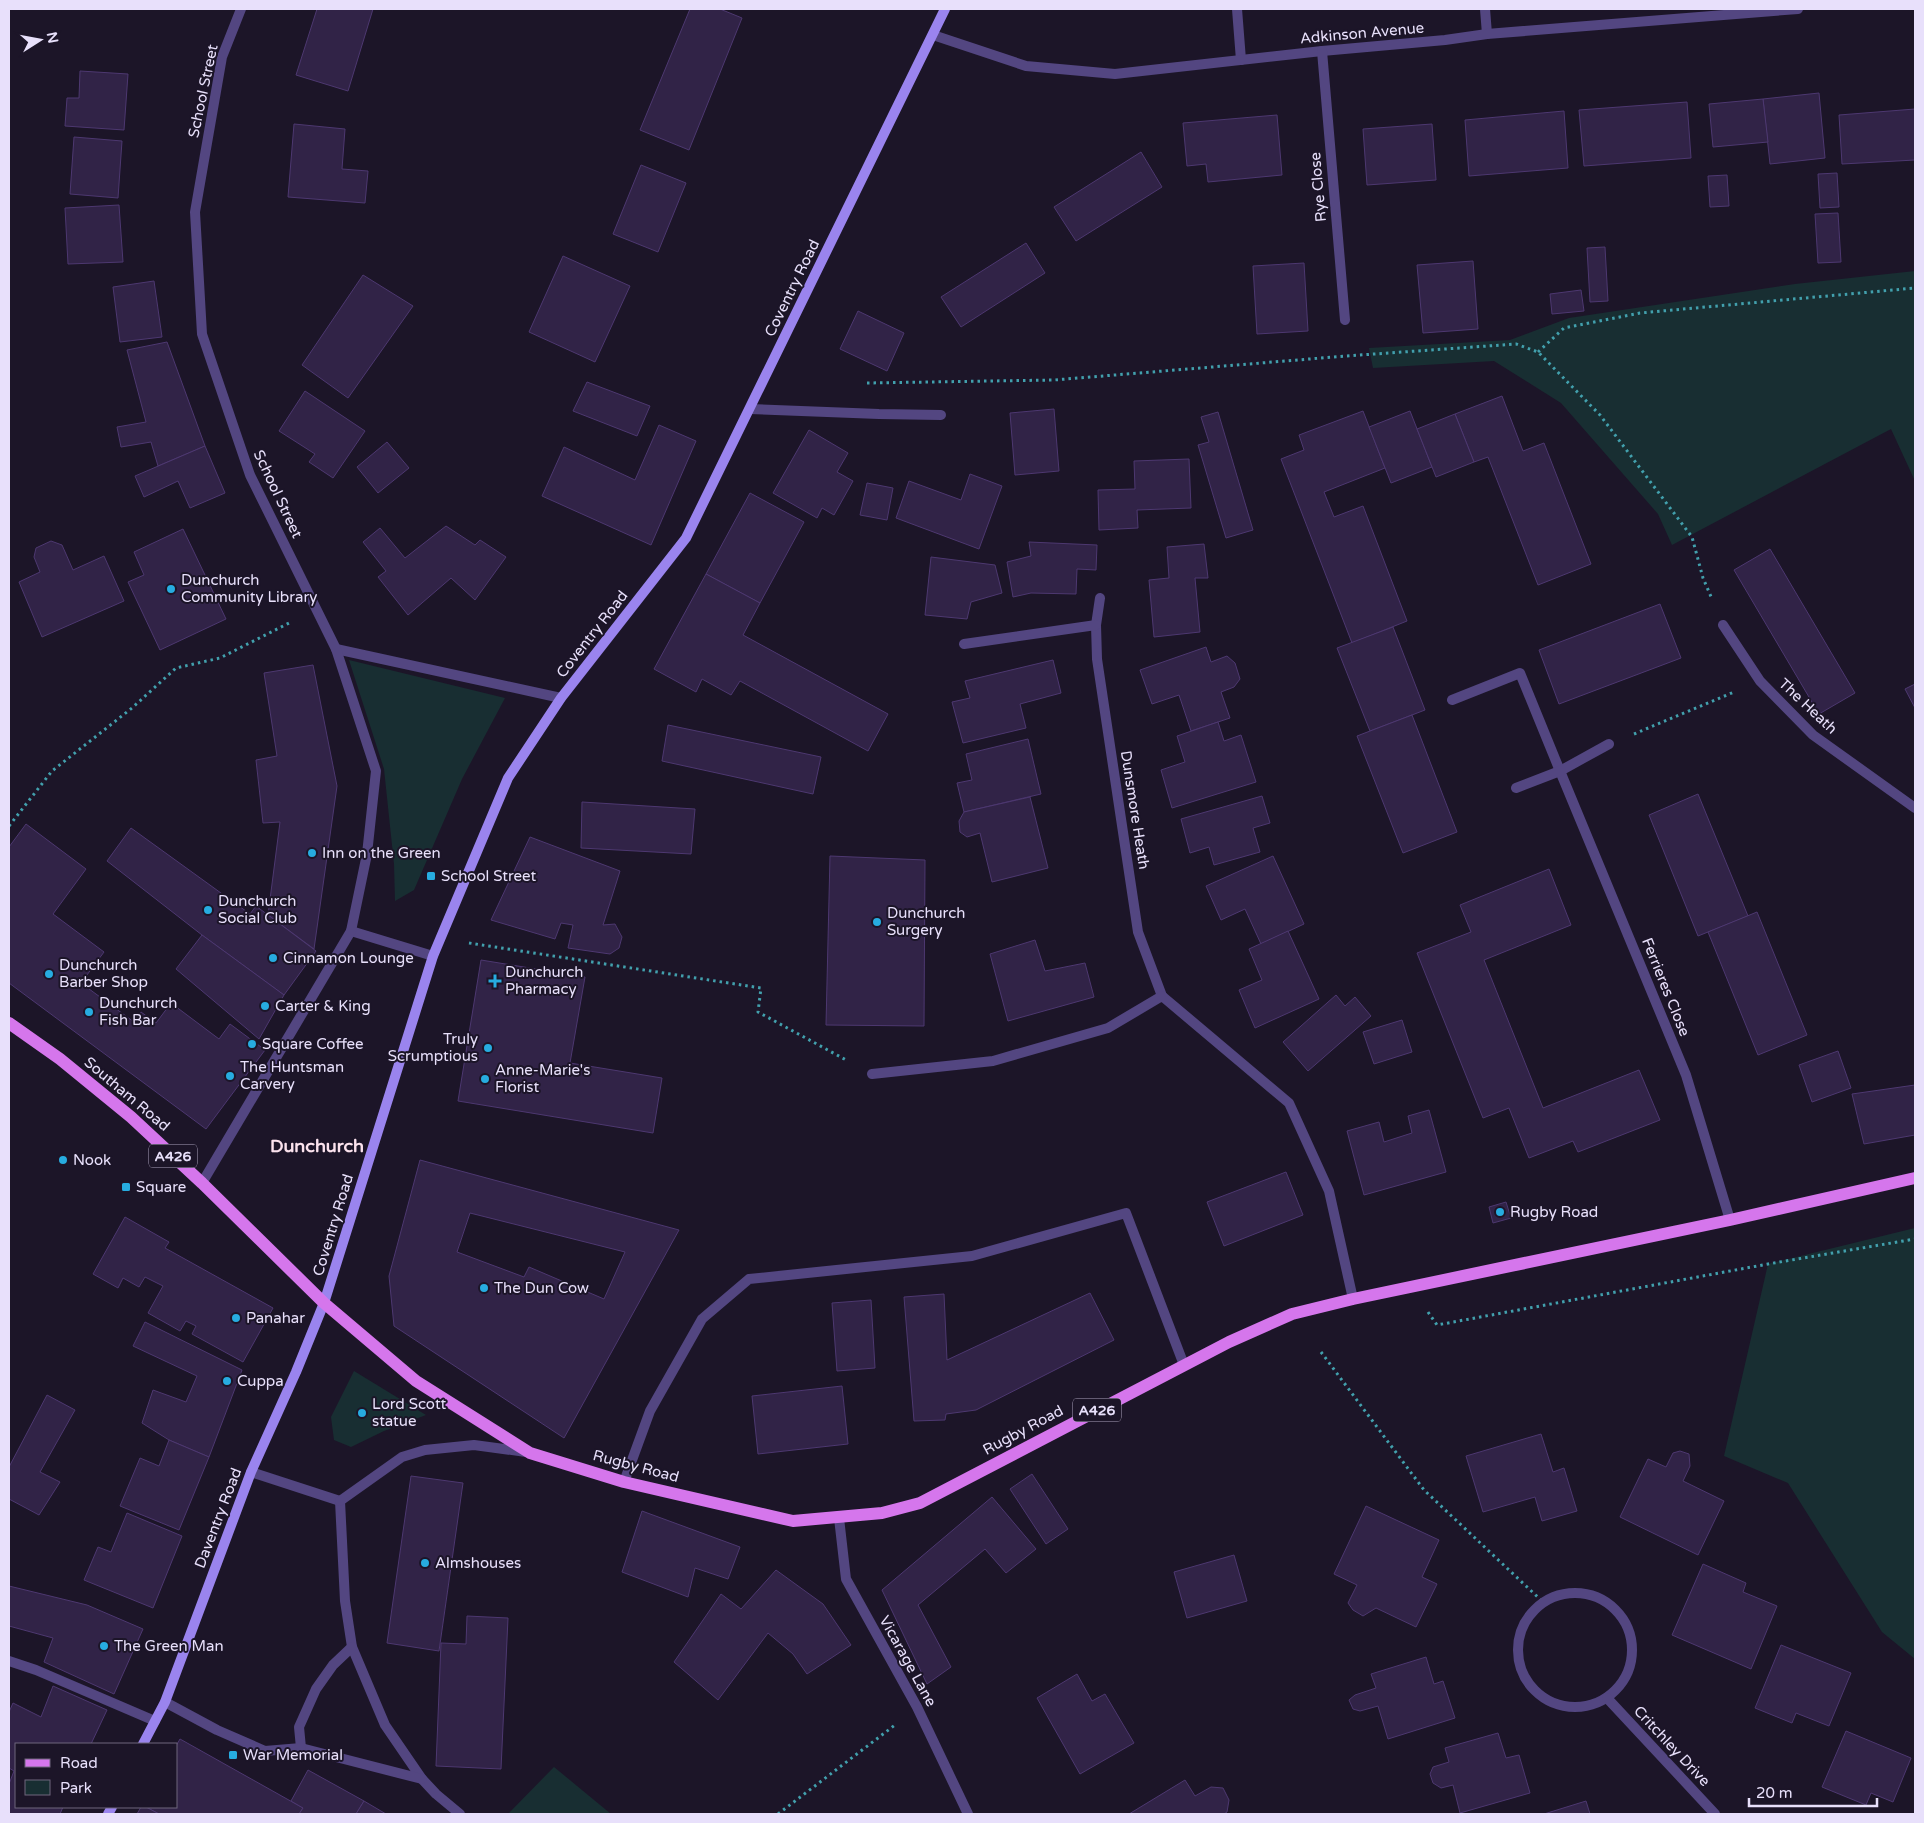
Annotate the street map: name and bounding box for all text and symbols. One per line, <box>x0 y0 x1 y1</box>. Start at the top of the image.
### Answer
north arrow <box>15 15 65 65</box>
street label: Adkinson Avenue <box>1299 19 1425 47</box>
text: N <box>43 30 62 45</box>
street label: School Street <box>184 42 222 139</box>
street label: Rye Close <box>1306 151 1330 223</box>
street label: Coventry Road <box>761 237 823 339</box>
street label: School Street <box>250 447 306 541</box>
place label: Dunchurch Community Library <box>181 571 317 606</box>
marker: Dunchurch Community Library <box>165 583 177 595</box>
street label: Coventry Road <box>552 587 632 681</box>
street label: The Heath <box>1775 674 1841 738</box>
street label: Dunsmore Heath <box>1117 749 1153 871</box>
place label: Inn on the Green <box>322 844 441 862</box>
marker: Inn on the Green <box>306 847 318 859</box>
place label: School Street <box>441 867 536 885</box>
marker: School Street <box>425 870 437 882</box>
place label: Dunchurch Social Club <box>218 892 297 927</box>
marker: Dunchurch Social Club <box>202 904 214 916</box>
place label: Dunchurch Surgery <box>887 904 965 939</box>
marker: Dunchurch Surgery <box>871 916 883 928</box>
street label: Ferrieres Close <box>1638 935 1694 1039</box>
place label: Cinnamon Lounge <box>283 949 414 967</box>
marker: Cinnamon Lounge <box>267 952 279 964</box>
place label: Dunchurch Barber Shop <box>59 956 148 991</box>
place label: Dunchurch Pharmacy <box>505 963 583 998</box>
marker: Dunchurch Barber Shop <box>43 968 55 980</box>
marker: Dunchurch Pharmacy <box>489 975 501 987</box>
place label: Dunchurch Fish Bar <box>99 994 177 1029</box>
place label: Carter & King <box>275 997 371 1015</box>
marker: Carter & King <box>259 1000 271 1012</box>
marker: Dunchurch Fish Bar <box>83 1006 95 1018</box>
place label: Truly Scrumptious <box>388 1030 478 1065</box>
place label: Square Coffee <box>262 1035 364 1053</box>
marker: Square Coffee <box>246 1038 258 1050</box>
marker: Truly Scrumptious <box>482 1042 494 1054</box>
street label: Southam Road <box>81 1053 173 1135</box>
place label: The Huntsman Carvery <box>240 1058 344 1093</box>
place label: Anne-Marie's Florist <box>495 1061 590 1096</box>
marker: The Huntsman Carvery <box>224 1070 236 1082</box>
marker: Anne-Marie's Florist <box>479 1073 491 1085</box>
district label: Dunchurch <box>270 1135 364 1157</box>
road number: A426 <box>149 1144 197 1168</box>
place label: Nook <box>73 1151 111 1169</box>
marker: Nook <box>57 1154 69 1166</box>
street label: Coventry Road <box>309 1172 357 1278</box>
place label: Square <box>136 1178 186 1196</box>
marker: Square <box>120 1181 132 1193</box>
place label: Rugby Road <box>1510 1203 1598 1221</box>
marker: Rugby Road <box>1494 1206 1506 1218</box>
place label: The Dun Cow <box>494 1279 589 1297</box>
marker: The Dun Cow <box>478 1282 490 1294</box>
place label: Panahar <box>246 1309 305 1327</box>
marker: Panahar <box>230 1312 242 1324</box>
place label: Cuppa <box>237 1372 284 1390</box>
marker: Cuppa <box>221 1375 233 1387</box>
place label: Lord Scott statue <box>372 1395 447 1430</box>
road number: A426 <box>1073 1398 1121 1422</box>
street label: Rugby Road <box>980 1401 1066 1459</box>
marker: Lord Scott statue <box>356 1407 368 1419</box>
street label: Rugby Road <box>591 1446 681 1486</box>
street label: Daventry Road <box>191 1465 245 1571</box>
place label: Almshouses <box>435 1554 521 1572</box>
marker: Almshouses <box>419 1557 431 1569</box>
street label: Vicarage Lane <box>876 1612 940 1710</box>
place label: The Green Man <box>114 1637 224 1655</box>
marker: The Green Man <box>98 1640 110 1652</box>
street label: Critchley Drive <box>1630 1702 1714 1790</box>
legend <box>15 1743 178 1808</box>
place label: War Memorial <box>243 1746 343 1764</box>
marker: War Memorial <box>227 1749 239 1761</box>
text: Road <box>60 1754 98 1772</box>
scale bar <box>1749 1776 1876 1808</box>
text: Park <box>60 1779 92 1797</box>
text: 20 m <box>1756 1784 1793 1802</box>

